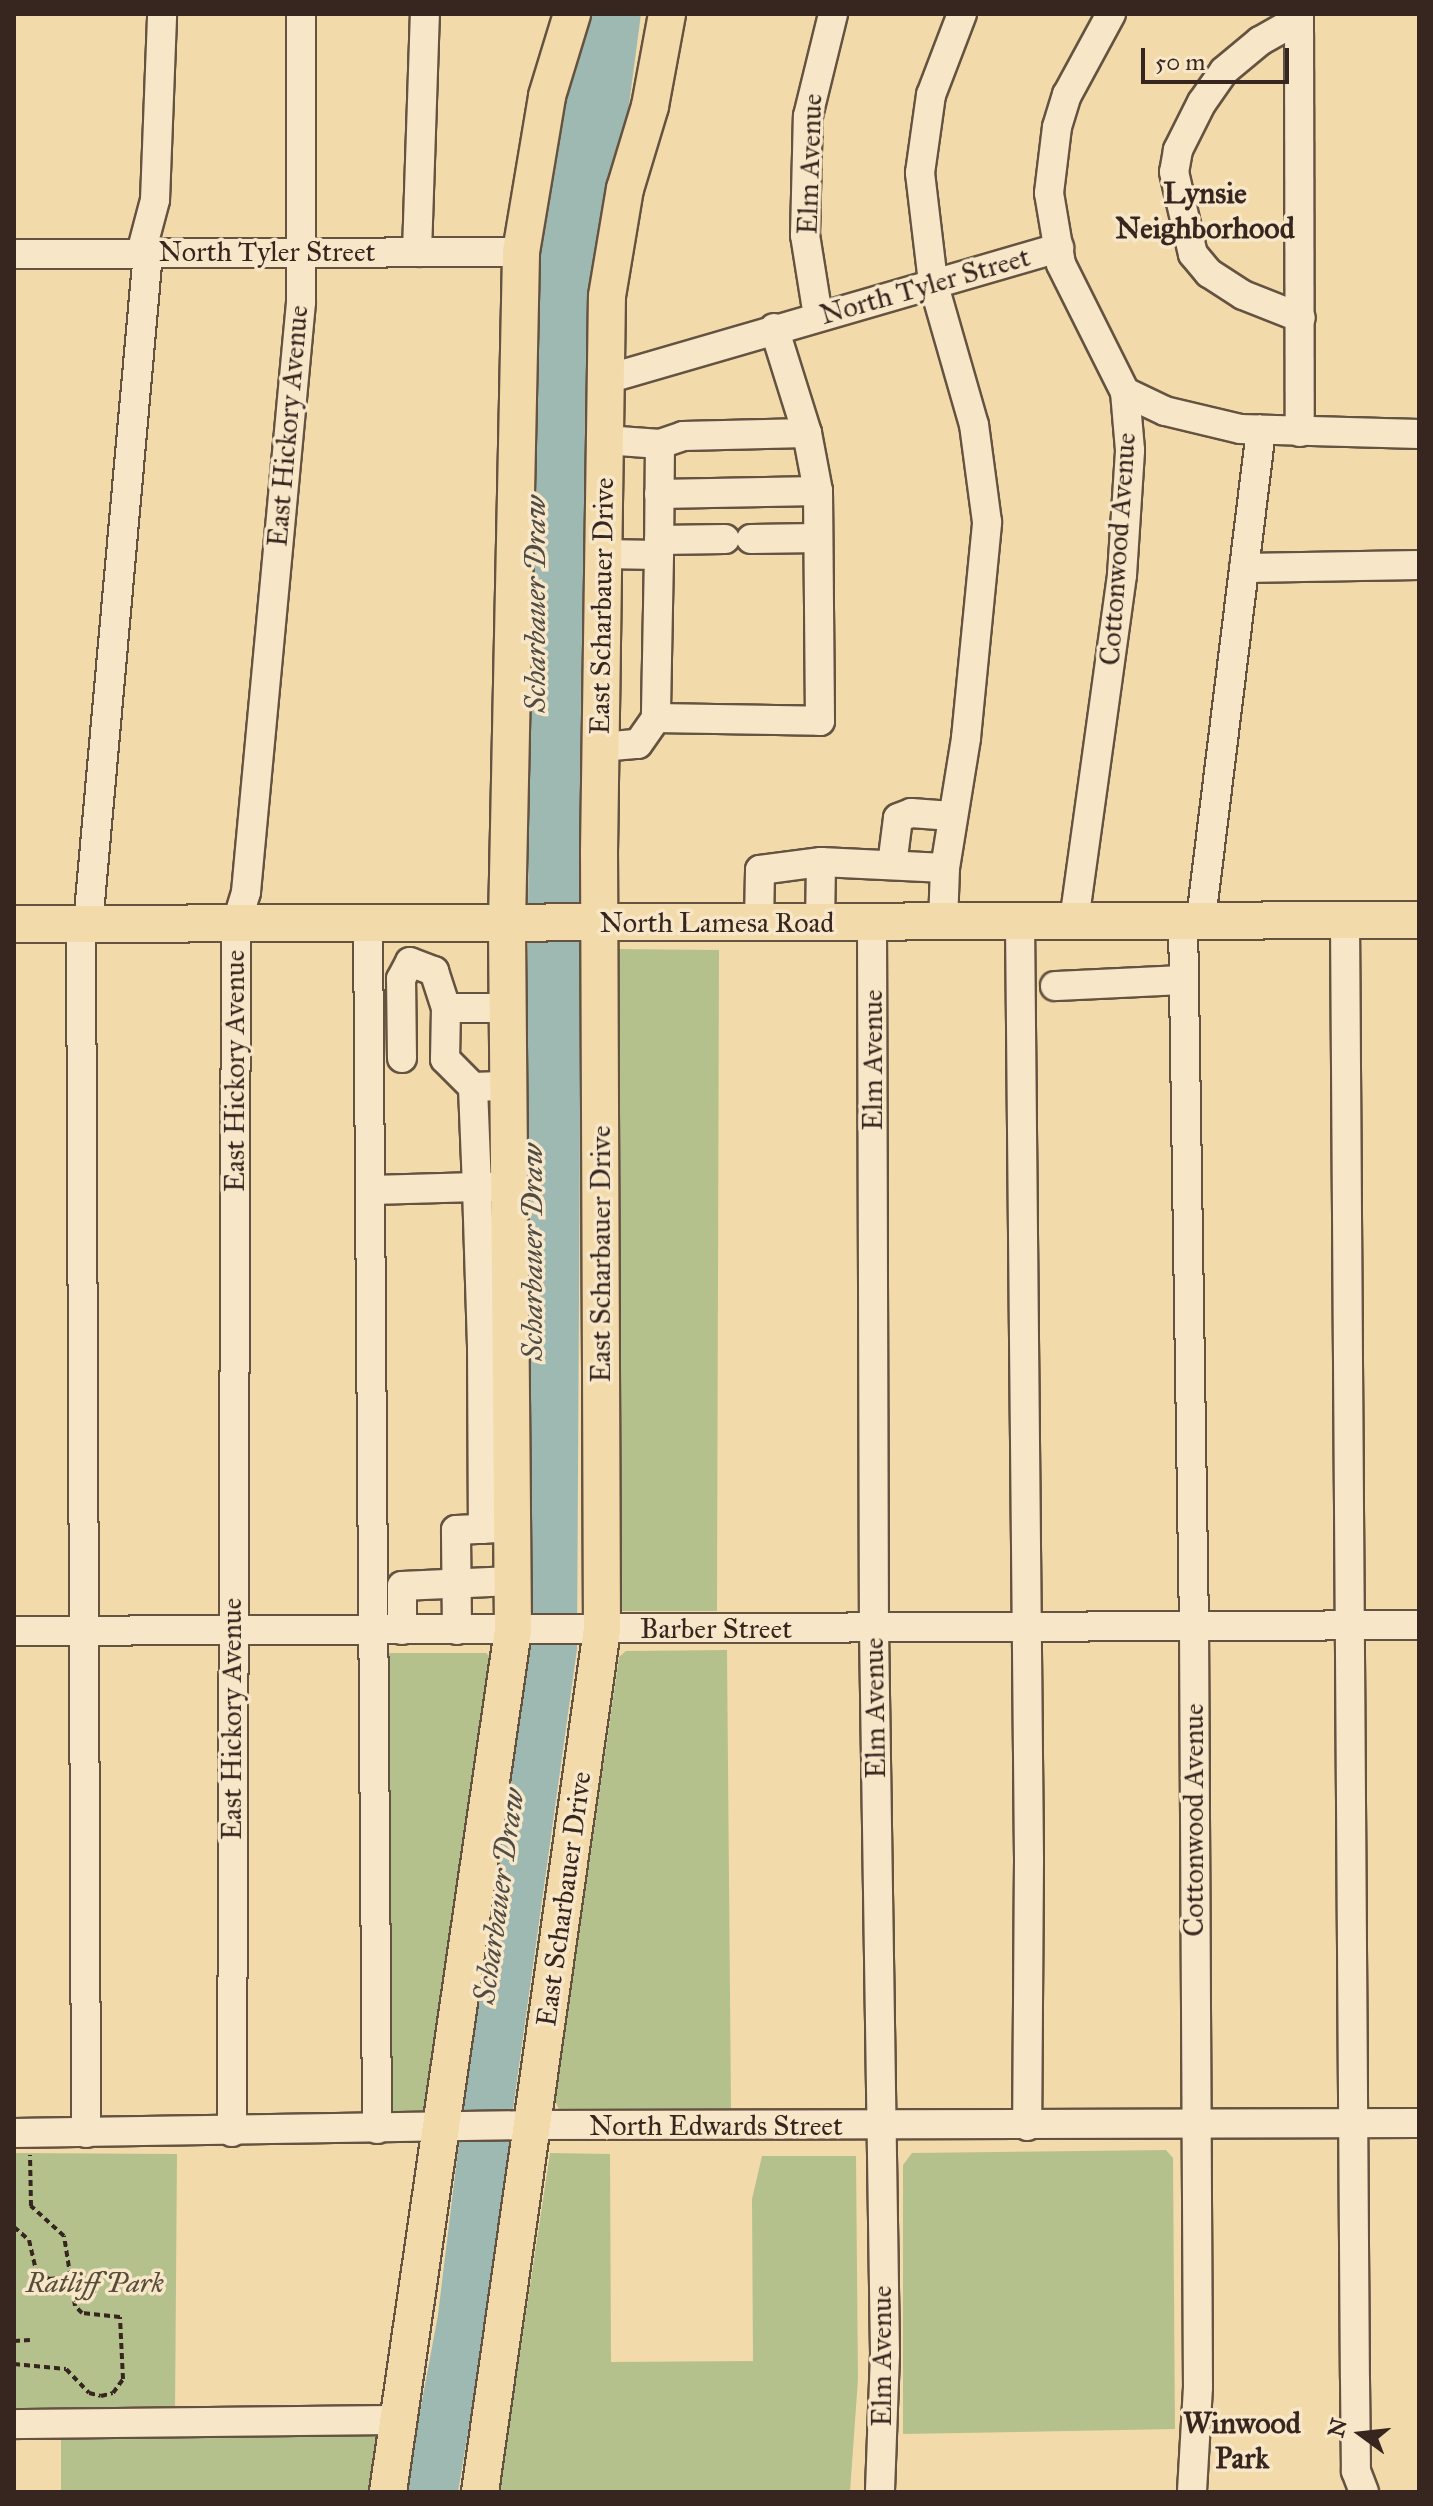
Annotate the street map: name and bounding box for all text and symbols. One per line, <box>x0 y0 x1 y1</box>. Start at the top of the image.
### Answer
scale bar <box>1145 32 1293 82</box>
text: 50 m <box>1155 47 1205 77</box>
street label: Elm Avenue <box>791 93 829 235</box>
district label: Lynsie Neighborhood <box>1115 175 1295 246</box>
street label: North Tyler Street <box>159 235 375 269</box>
street label: North Tyler Street <box>816 240 1034 332</box>
street label: East Hickory Avenue <box>261 304 315 548</box>
street label: Cottonwood Avenue <box>1093 431 1143 667</box>
street label: East Scharbauer Drive <box>583 477 621 735</box>
water label: Scharbauer Draw <box>517 495 553 713</box>
street label: North Lamesa Road <box>600 906 834 940</box>
street label: East Hickory Avenue <box>218 950 252 1192</box>
street label: Elm Avenue <box>856 989 890 1131</box>
street label: East Scharbauer Drive <box>584 1125 618 1383</box>
water label: Scharbauer Draw <box>514 1143 550 1361</box>
street label: East Hickory Avenue <box>215 1598 249 1840</box>
street label: Barber Street <box>640 1612 792 1646</box>
street label: Elm Avenue <box>857 1637 893 1779</box>
street label: Cottonwood Avenue <box>1177 1703 1211 1937</box>
street label: East Scharbauer Drive <box>529 1769 599 2029</box>
water label: Scharbauer Draw <box>466 1786 532 2006</box>
street label: North Edwards Street <box>589 2109 843 2143</box>
park label: Ratliff Park <box>26 2266 164 2300</box>
street label: Elm Avenue <box>865 2285 899 2427</box>
north arrow <box>1321 2394 1401 2474</box>
district label: Winwood Park <box>1183 2405 1301 2476</box>
text: N <box>1322 2415 1353 2440</box>

